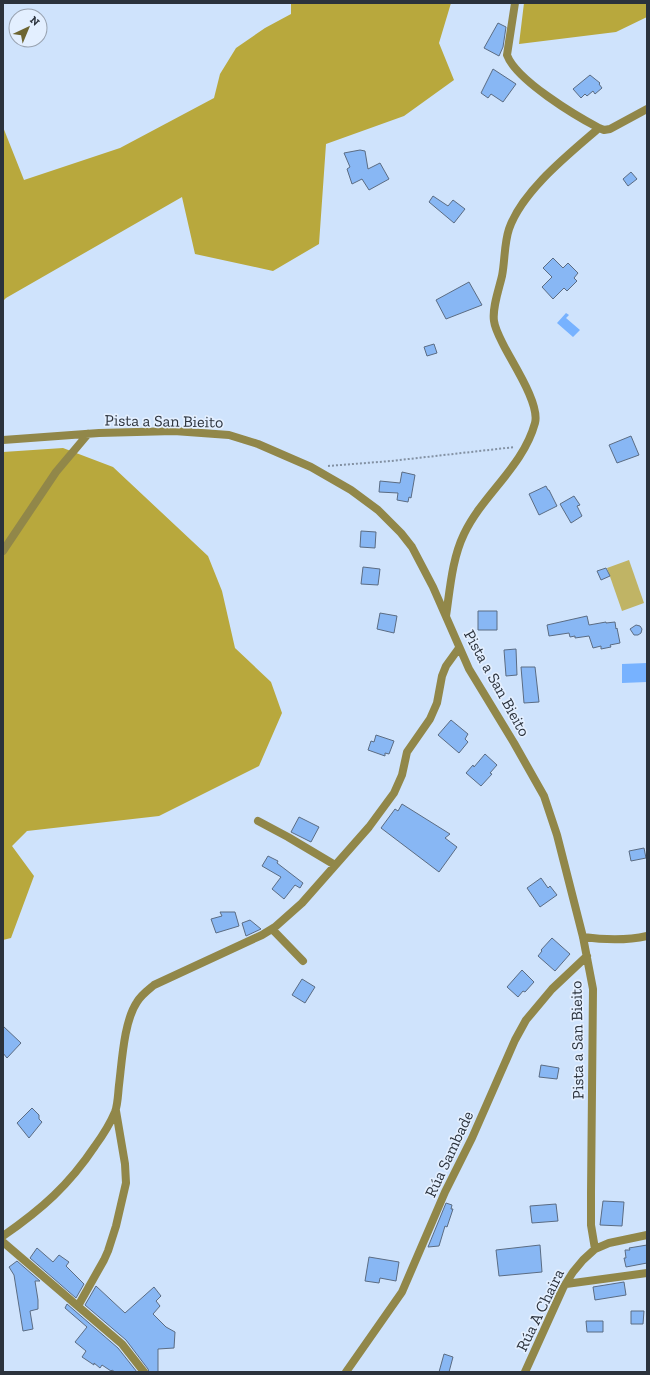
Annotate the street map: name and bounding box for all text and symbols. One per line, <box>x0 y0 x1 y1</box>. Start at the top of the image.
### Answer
north arrow <box>8 8 48 48</box>
text: N <box>27 14 43 29</box>
street label: Pista a San Bieito <box>104 410 224 432</box>
street label: Pista a San Bieito <box>460 626 534 740</box>
street label: Pista a San Bieito <box>566 980 588 1100</box>
street label: Rúa Sambade <box>421 1108 477 1200</box>
street label: Rúa A Chaira <box>512 1266 568 1354</box>

